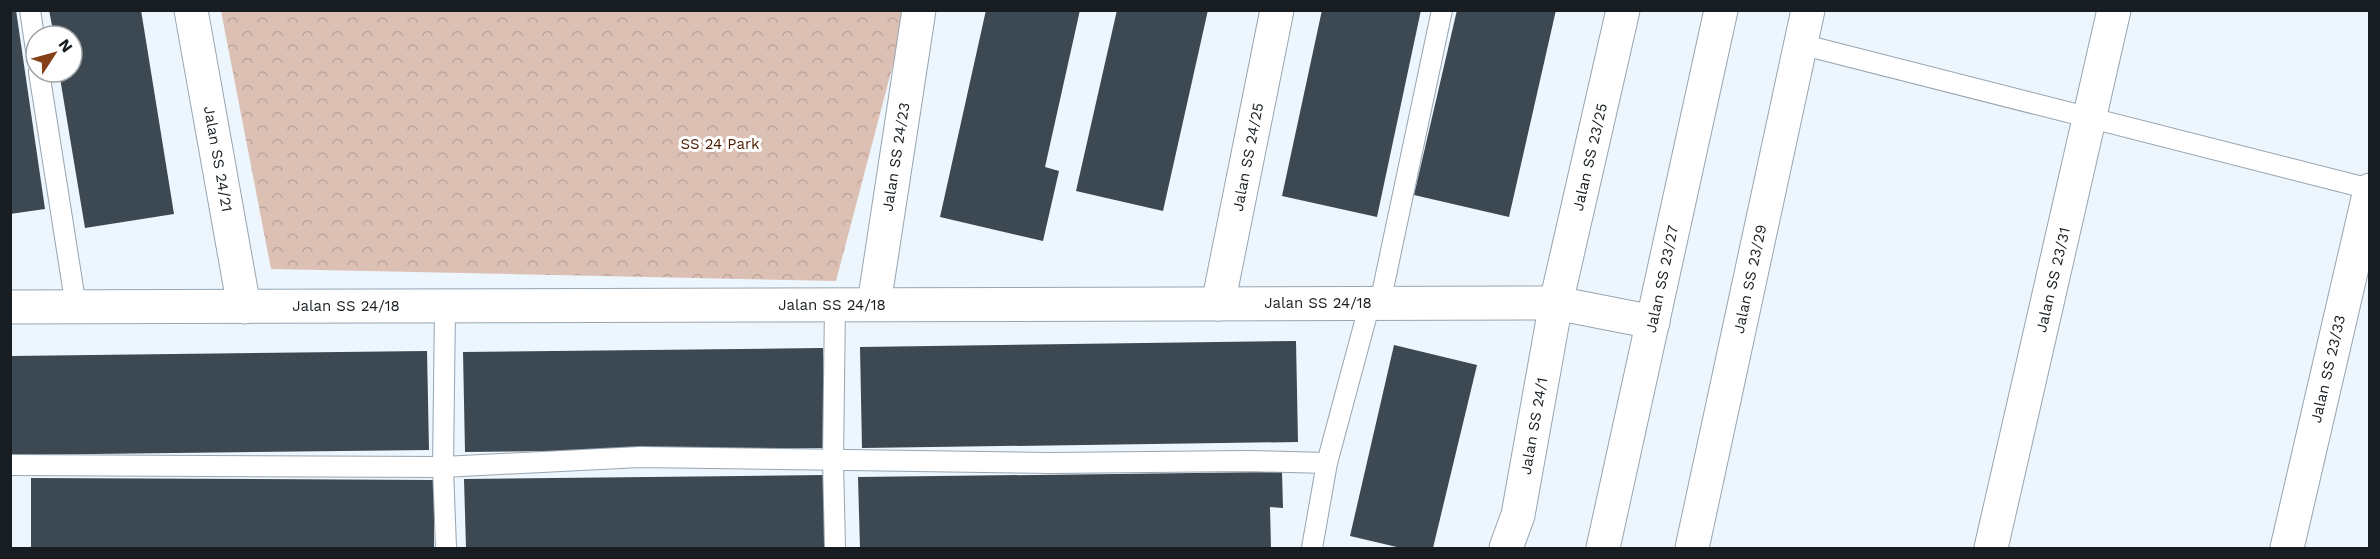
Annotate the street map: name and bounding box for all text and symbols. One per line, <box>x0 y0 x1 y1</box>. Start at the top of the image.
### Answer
north arrow <box>24 24 84 84</box>
text: N <box>55 35 77 56</box>
street label: Jalan SS 24/23 <box>879 101 913 213</box>
street label: Jalan SS 24/25 <box>1229 101 1267 213</box>
street label: Jalan SS 23/25 <box>1569 101 1611 213</box>
street label: Jalan SS 24/21 <box>200 105 236 213</box>
park label: SS 24 Park <box>680 135 760 153</box>
street label: Jalan SS 23/29 <box>1730 223 1770 335</box>
street label: Jalan SS 23/27 <box>1642 224 1682 334</box>
street label: Jalan SS 23/31 <box>2032 226 2074 334</box>
street label: Jalan SS 24/18 <box>1264 294 1372 312</box>
street label: Jalan SS 24/18 <box>778 296 886 314</box>
street label: Jalan SS 24/18 <box>292 297 400 315</box>
street label: Jalan SS 23/33 <box>2307 313 2349 425</box>
street label: Jalan SS 24/1 <box>1517 376 1551 476</box>

